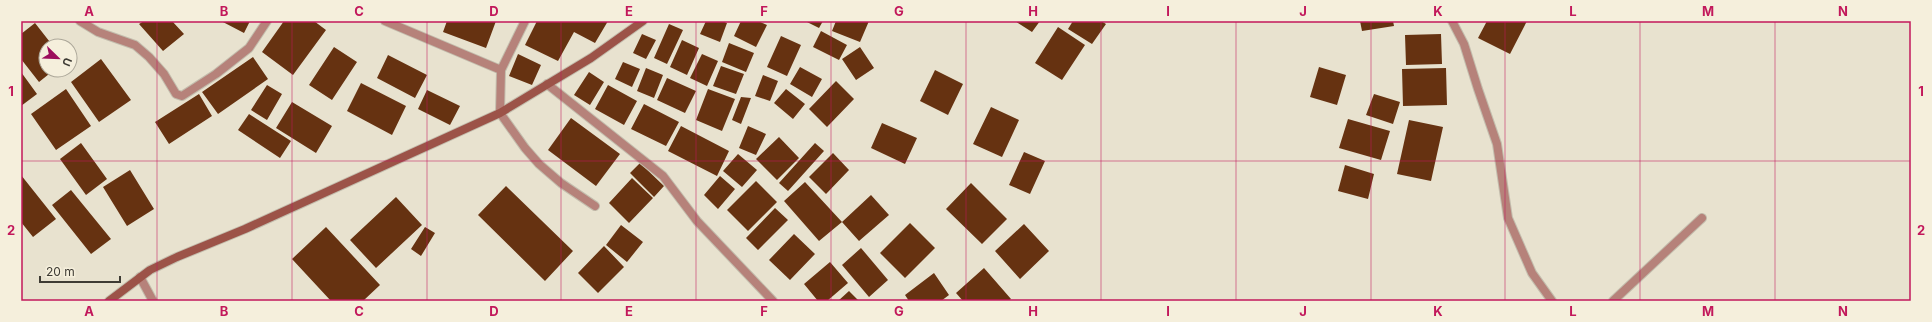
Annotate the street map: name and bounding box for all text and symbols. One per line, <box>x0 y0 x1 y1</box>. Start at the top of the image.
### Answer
text: A <box>84 3 94 19</box>
text: B <box>220 3 229 19</box>
text: C <box>354 3 364 19</box>
text: D <box>489 3 499 19</box>
text: E <box>625 3 633 19</box>
text: F <box>760 3 768 19</box>
text: G <box>894 3 904 19</box>
text: H <box>1028 3 1038 19</box>
text: I <box>1166 3 1170 19</box>
text: J <box>1299 3 1307 19</box>
text: K <box>1433 3 1443 19</box>
text: L <box>1569 3 1577 19</box>
text: M <box>1702 3 1714 19</box>
text: N <box>1838 3 1848 19</box>
north arrow <box>38 38 78 78</box>
text: U <box>59 55 75 68</box>
text: 1 <box>8 83 14 99</box>
text: 1 <box>1918 83 1924 99</box>
text: 2 <box>7 222 15 238</box>
text: 2 <box>1917 222 1925 238</box>
scale bar <box>40 258 120 284</box>
text: 20 m <box>46 264 75 279</box>
text: A <box>84 303 94 319</box>
text: B <box>220 303 229 319</box>
text: C <box>354 303 364 319</box>
text: D <box>489 303 499 319</box>
text: E <box>625 303 633 319</box>
text: F <box>760 303 768 319</box>
text: G <box>894 303 904 319</box>
text: H <box>1028 303 1038 319</box>
text: I <box>1166 303 1170 319</box>
text: J <box>1299 303 1307 319</box>
text: K <box>1433 303 1443 319</box>
text: L <box>1569 303 1577 319</box>
text: M <box>1702 303 1714 319</box>
text: N <box>1838 303 1848 319</box>

